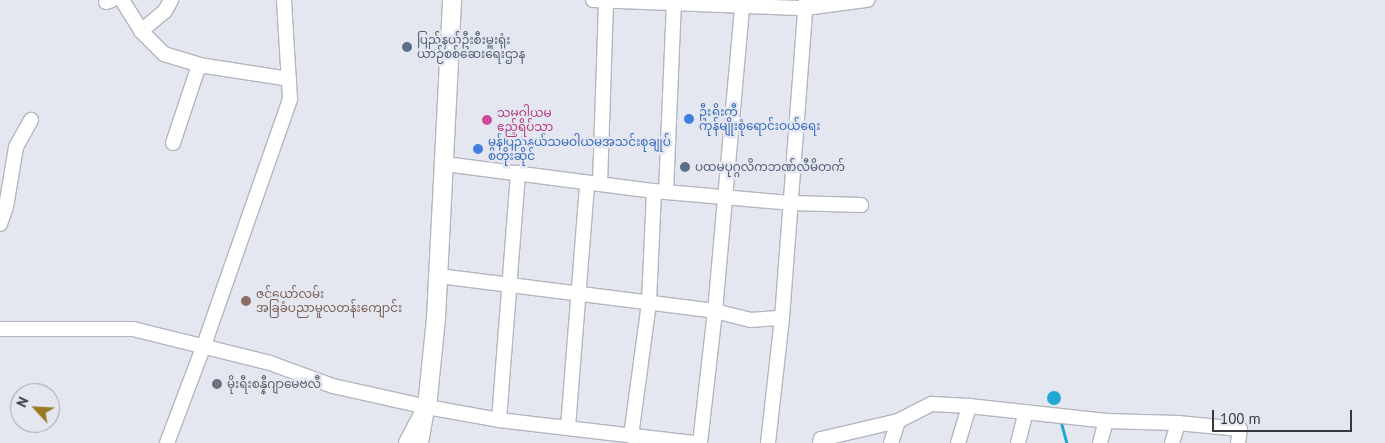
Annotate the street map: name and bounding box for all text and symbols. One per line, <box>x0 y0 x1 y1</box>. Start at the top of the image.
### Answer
place label: ပြည်နယ်ဦးစီးမှူးရုံး ယာဉ်စစ်ဆေးရေးဌာန <box>417 33 525 61</box>
marker: ပြည်နယ်ဦးစီးမှူးရုံး ယာဉ်စစ်ဆေးရေးဌာန <box>401 41 413 53</box>
place label: ဦးရှိုးတီ ကုန်မျိုးစုံရောင်းဝယ်ရေး <box>699 105 820 133</box>
place label: သမဝါယမ ဧည့်ရိပ်သာ <box>497 106 553 134</box>
marker: ဦးရှိုးတီ ကုန်မျိုးစုံရောင်းဝယ်ရေး <box>683 113 695 125</box>
marker: သမဝါယမ ဧည့်ရိပ်သာ <box>481 114 493 126</box>
place label: မွန်ပြည်နယ်သမဝါယမအသင်းစုချုပ် စတိုးဆိုင် <box>488 135 671 163</box>
marker: မွန်ပြည်နယ်သမဝါယမအသင်းစုချုပ် စတိုးဆိုင် <box>472 143 484 155</box>
place label: ပထမပုဂ္ဂလိကဘဏ်လီမိတက် <box>695 160 845 174</box>
marker: ပထမပုဂ္ဂလိကဘဏ်လီမိတက် <box>679 161 691 173</box>
place label: ဇင်ယော်လမ်း အခြခံပညာမူလတန်းကျောင်း <box>256 287 402 315</box>
marker: ဇင်ယော်လမ်း အခြခံပညာမူလတန်းကျောင်း <box>240 295 252 307</box>
place label: မိုးရီးစန္နီဂျာမေဗလီ <box>227 377 321 391</box>
marker: မိုးရီးစန္နီဂျာမေဗလီ <box>211 378 223 390</box>
north arrow <box>10 383 60 433</box>
text: N <box>12 394 32 410</box>
scale bar <box>1215 400 1355 432</box>
text: 100 m <box>1220 409 1261 428</box>

